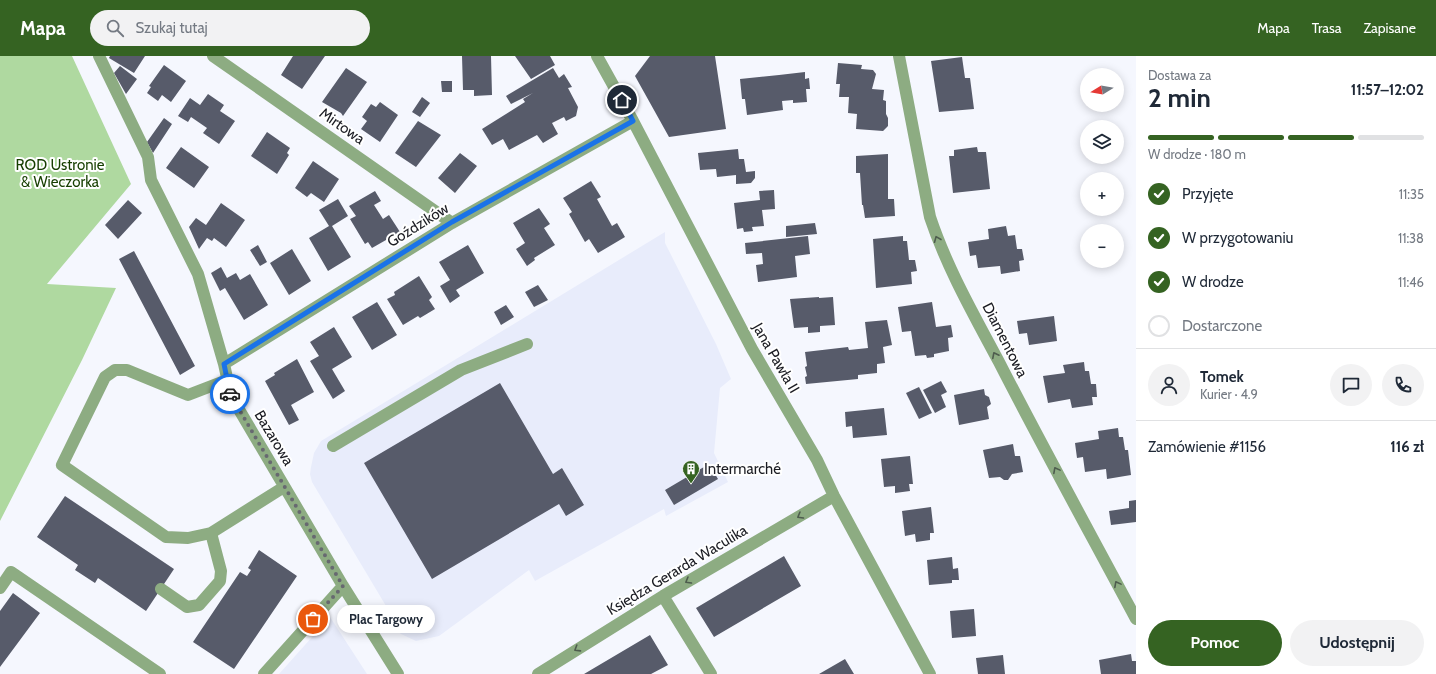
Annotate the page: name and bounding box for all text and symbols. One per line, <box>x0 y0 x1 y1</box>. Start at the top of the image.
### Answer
search box <box>90 10 370 46</box>
text: Mapa <box>20 17 66 40</box>
icon: search <box>104 17 126 39</box>
text: Szukaj tutaj <box>136 19 208 37</box>
text: Mapa <box>1257 19 1290 37</box>
text: Trasa <box>1312 19 1341 37</box>
text: Zapisane <box>1363 19 1416 37</box>
text: Dostawa za <box>1148 67 1211 83</box>
north arrow <box>1080 68 1124 112</box>
map controls <box>1080 68 1124 268</box>
text: 11:57–12:02 <box>1351 81 1424 99</box>
text: 2 min <box>1148 82 1211 114</box>
pin <box>605 83 639 117</box>
icon: home <box>611 89 633 111</box>
street label: Mirtowa <box>316 104 369 148</box>
button: layers <box>1080 120 1124 164</box>
text: W drodze · 180 m <box>1148 146 1246 162</box>
park label: ROD Ustronie & Wieczorka <box>16 156 105 191</box>
button: + <box>1080 172 1124 216</box>
icon: check <box>1148 183 1170 205</box>
text: Przyjęte <box>1182 185 1233 203</box>
text: 11:35 <box>1399 186 1424 202</box>
street label: Goździków <box>384 199 452 251</box>
button: − <box>1080 224 1124 268</box>
icon: check <box>1148 227 1170 249</box>
text: W przygotowaniu <box>1182 229 1293 247</box>
text: 11:38 <box>1398 230 1424 246</box>
one-way arrow <box>934 235 942 242</box>
icon: check <box>1148 271 1170 293</box>
text: W drodze <box>1182 273 1244 291</box>
text: 11:46 <box>1398 274 1424 290</box>
street label: Diamentowa <box>978 300 1032 381</box>
text: Dostarczone <box>1182 317 1262 335</box>
street label: Jana Pawła II <box>748 319 803 396</box>
one-way arrow <box>992 352 1000 359</box>
button: person <box>1148 364 1190 406</box>
button: chat <box>1330 364 1372 406</box>
button: phone <box>1382 364 1424 406</box>
text: Tomek <box>1200 368 1244 386</box>
courier <box>210 374 250 414</box>
icon: car <box>219 383 241 405</box>
text: Kurier · 4.9 <box>1200 386 1258 402</box>
street label: Bazarowa <box>251 407 298 470</box>
text: Zamówienie #1156 <box>1148 438 1266 456</box>
text: 116 zł <box>1390 438 1424 456</box>
building icon: Intermarché <box>681 459 701 484</box>
place label: Intermarché <box>704 460 781 478</box>
one-way arrow <box>1053 467 1060 474</box>
one-way arrow <box>797 511 804 518</box>
street label: Księdza Gerarda Waculika <box>604 521 751 619</box>
one-way arrow <box>685 577 692 584</box>
one-way arrow <box>1115 581 1122 589</box>
pin <box>296 602 330 636</box>
callout: Plac Targowy <box>337 605 435 633</box>
icon: bag <box>302 608 324 630</box>
text: Plac Targowy <box>349 611 423 627</box>
button: Pomoc <box>1148 620 1282 666</box>
button: Udostępnij <box>1290 620 1424 666</box>
one-way arrow <box>574 644 581 652</box>

